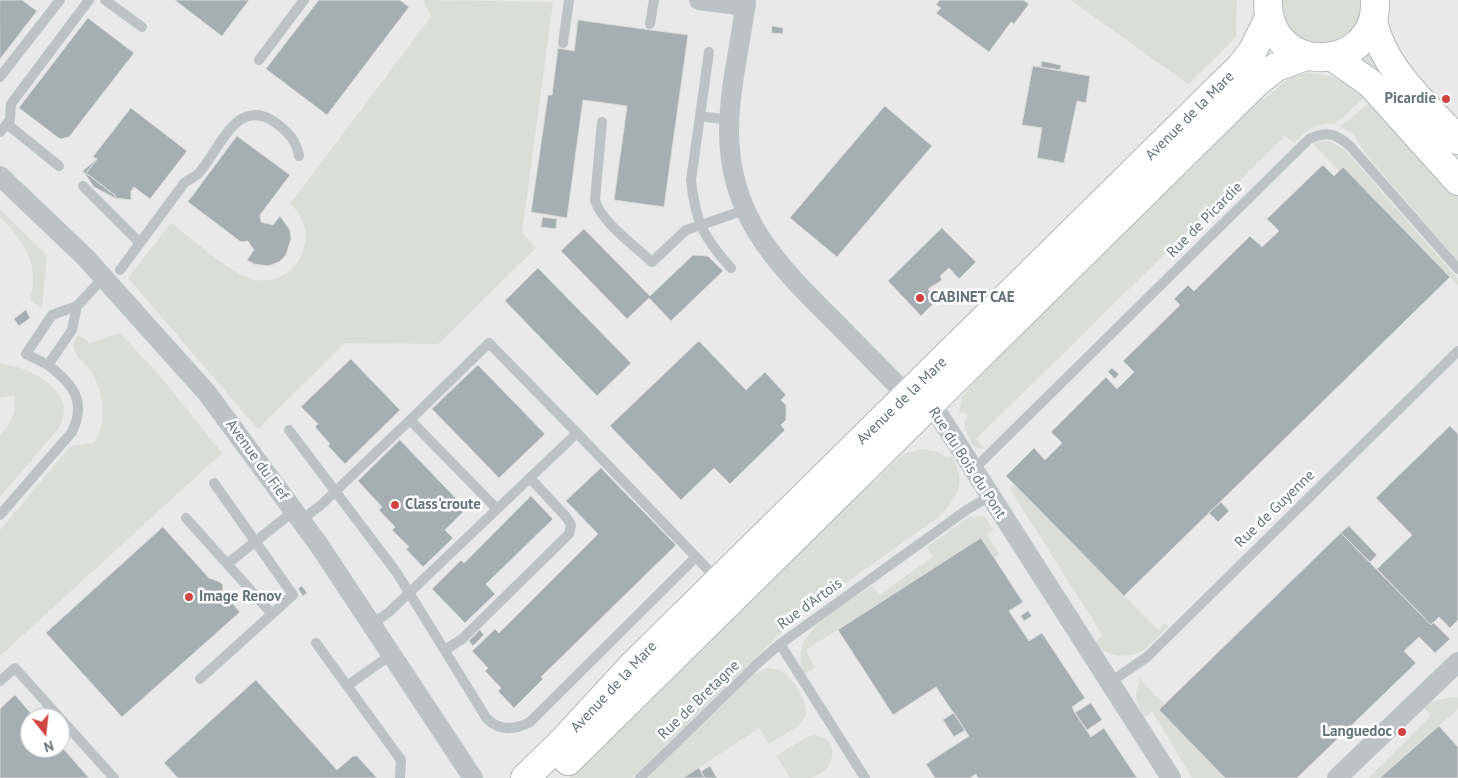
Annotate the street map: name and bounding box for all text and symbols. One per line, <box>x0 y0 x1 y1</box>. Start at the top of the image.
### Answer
street label: Avenue de la Mare <box>1142 68 1238 164</box>
place label: Picardie <box>1384 90 1436 108</box>
marker: Picardie <box>1440 93 1452 105</box>
street label: Rue de Picardie <box>1163 178 1247 262</box>
place label: CABINET CAE <box>930 289 1015 307</box>
marker: CABINET CAE <box>914 292 926 304</box>
street label: Avenue de la Mare <box>853 353 951 449</box>
street label: Rue du Bois du Pont <box>924 404 1010 522</box>
street label: Avenue du Fief <box>222 416 292 504</box>
street label: Rue de Guyenne <box>1231 466 1319 552</box>
place label: Class'croute <box>405 496 481 514</box>
marker: Class'croute <box>389 499 401 511</box>
street label: Rue d'Artois <box>774 574 846 634</box>
place label: Image Renov <box>199 588 281 606</box>
marker: Image Renov <box>183 591 195 603</box>
street label: Avenue de la Mare <box>567 638 661 736</box>
street label: Rue de Bretagne <box>655 657 743 743</box>
north arrow <box>20 708 70 758</box>
place label: Languedoc <box>1322 723 1392 741</box>
marker: Languedoc <box>1396 726 1408 738</box>
text: N <box>42 737 56 756</box>

